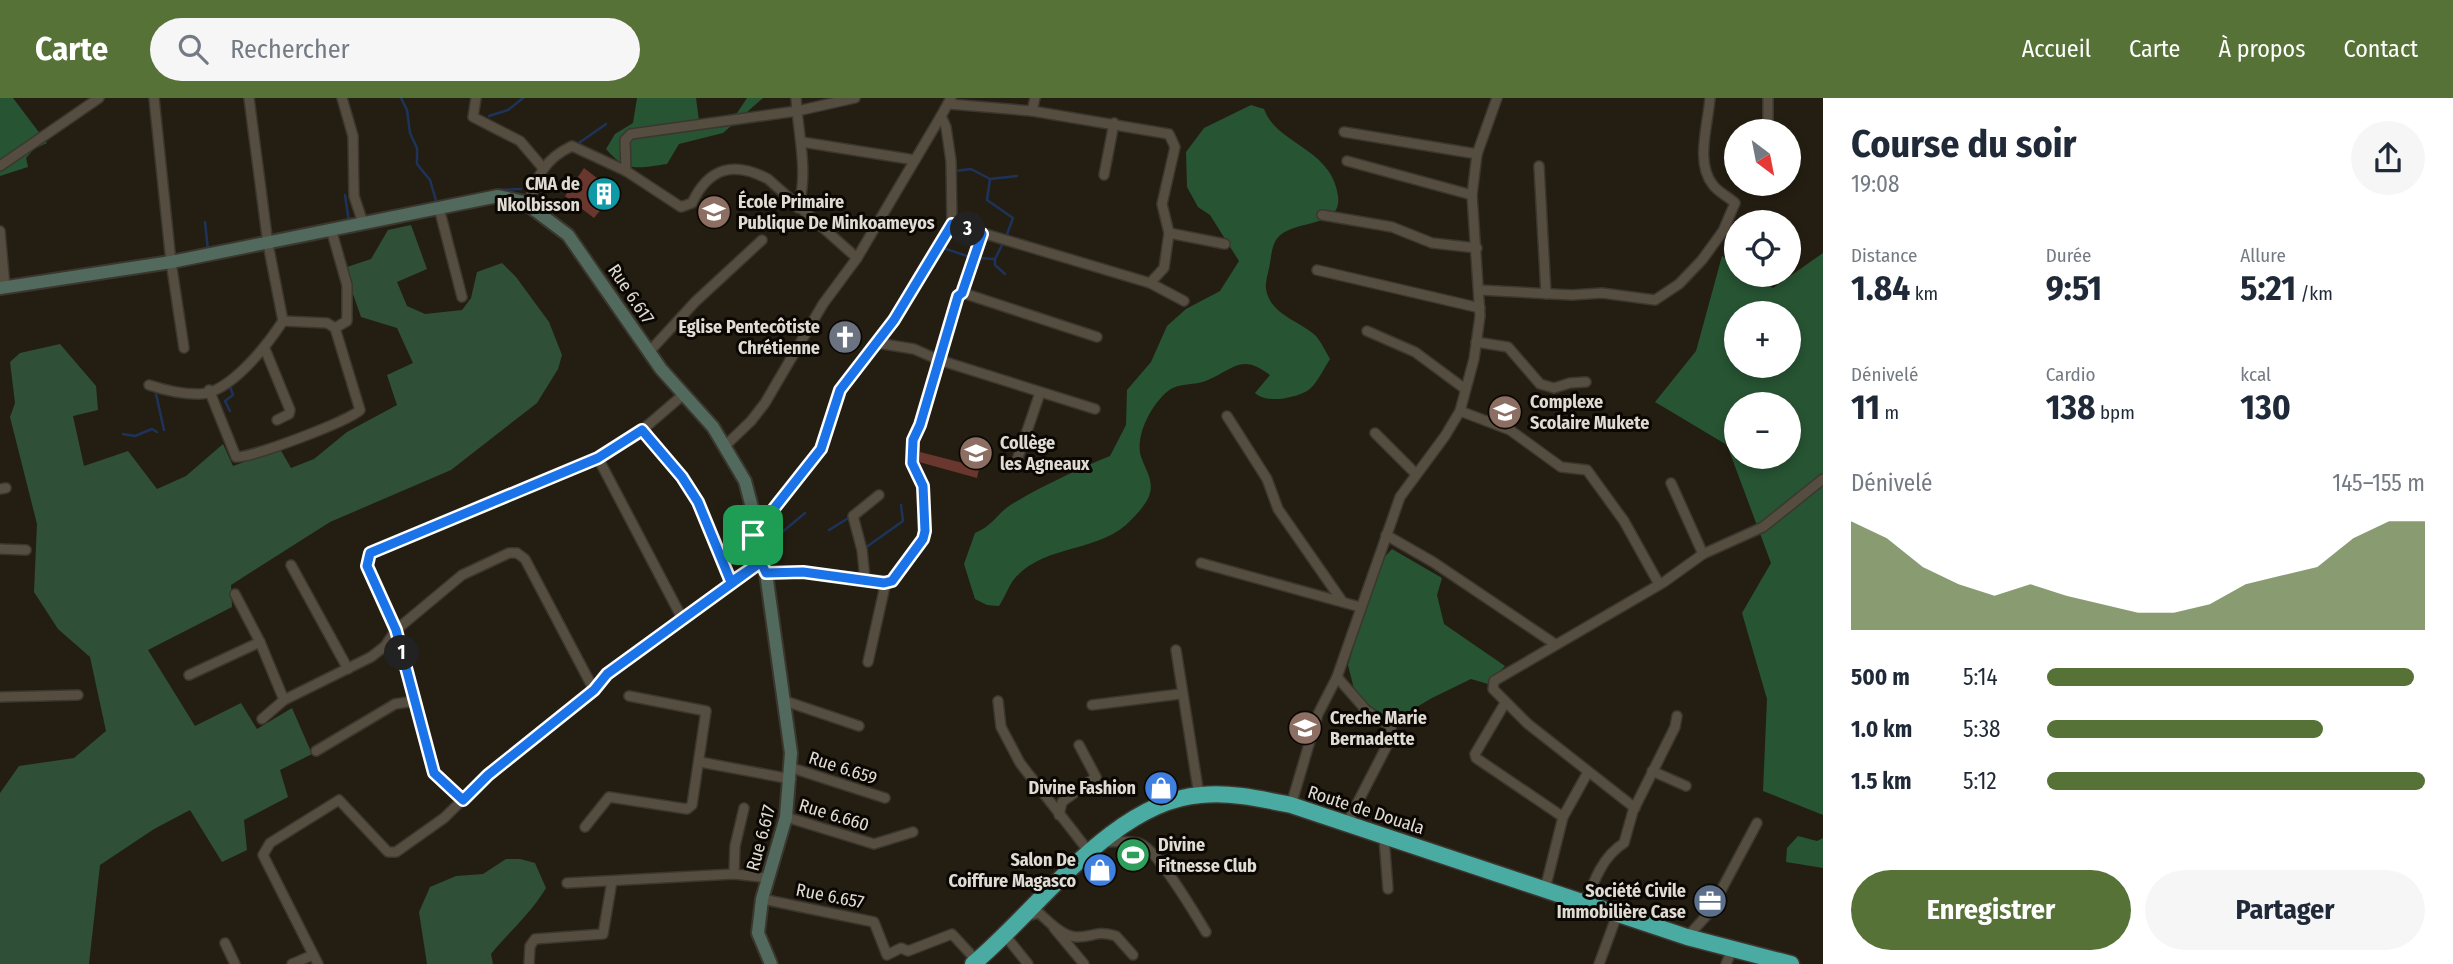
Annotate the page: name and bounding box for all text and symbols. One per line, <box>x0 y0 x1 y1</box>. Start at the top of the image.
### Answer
search box <box>150 18 640 81</box>
text: Carte <box>35 29 108 69</box>
icon: search <box>174 30 212 68</box>
text: Rechercher <box>230 34 350 65</box>
text: Accueil <box>2022 35 2091 63</box>
text: Carte <box>2129 35 2180 63</box>
text: À propos <box>2218 35 2305 63</box>
text: Contact <box>2343 35 2418 63</box>
north arrow <box>1724 119 1801 196</box>
map controls <box>1724 119 1801 469</box>
text: Course du soir <box>1851 121 2077 167</box>
button: share <box>2351 121 2425 195</box>
text: 19:08 <box>1851 170 1900 198</box>
place label: CMA de Nkolbisson <box>497 173 580 216</box>
building icon: CMA de Nkolbisson <box>585 175 623 213</box>
place label: École Primaire Publique De Minkoameyos <box>738 190 935 234</box>
school or university icon: École Primaire Publique De Minkoameyos <box>695 193 733 231</box>
button: locate <box>1724 210 1801 287</box>
pin: 3 <box>950 212 986 246</box>
text: 3 <box>963 217 972 240</box>
text: Distance <box>1851 244 1918 267</box>
text: Durée <box>2046 244 2092 267</box>
text: Allure <box>2240 244 2286 267</box>
street label: Rue 6.617 <box>603 260 659 328</box>
text: 1.84 <box>1851 267 1910 309</box>
text: 9:51 <box>2046 267 2102 309</box>
text: 5:21 <box>2240 267 2296 309</box>
text: km <box>1910 282 1938 305</box>
text: /km <box>2296 282 2333 305</box>
button: + <box>1724 301 1801 378</box>
place label: Eglise Pentecôtiste Chrétienne <box>678 316 820 359</box>
church icon: Eglise Pentecôtiste Chrétienne <box>826 318 864 356</box>
text: Dénivelé <box>1851 363 1918 386</box>
text: Cardio <box>2046 363 2096 386</box>
text: kcal <box>2240 363 2271 386</box>
text: 11 <box>1851 386 1880 428</box>
text: 138 <box>2046 386 2096 428</box>
text: 130 <box>2240 386 2291 428</box>
place label: Complexe Scolaire Mukete <box>1530 391 1649 434</box>
button: − <box>1724 392 1801 469</box>
school or university icon: Complexe Scolaire Mukete <box>1486 393 1524 431</box>
text: m <box>1880 401 1899 424</box>
text: bpm <box>2096 401 2135 424</box>
place label: Collège les Agneaux <box>1000 432 1090 475</box>
school or university icon: Collège les Agneaux <box>957 434 995 472</box>
text: Dénivelé <box>1851 469 1932 497</box>
text: 145–155 m <box>2332 469 2425 497</box>
pin <box>723 505 783 565</box>
icon: arrive <box>734 516 772 554</box>
pin: 1 <box>384 636 420 670</box>
text: 1 <box>397 641 406 664</box>
text: 500 m <box>1851 663 1910 691</box>
text: 5:14 <box>1963 663 1998 691</box>
place label: Creche Marie Bernadette <box>1330 707 1427 750</box>
school or university icon: Creche Marie Bernadette <box>1286 709 1324 747</box>
text: 1.0 km <box>1851 715 1912 743</box>
text: 5:38 <box>1963 715 2001 743</box>
street label: Rue 6.659 <box>806 747 880 789</box>
text: 1.5 km <box>1851 767 1912 795</box>
text: 5:12 <box>1963 767 1997 795</box>
shop icon: Divine Fashion <box>1142 769 1180 807</box>
place label: Divine Fashion <box>1028 777 1136 799</box>
street label: Route de Douala <box>1305 781 1427 839</box>
street label: Rue 6.660 <box>796 794 872 836</box>
street label: Rue 6.617 <box>742 803 780 873</box>
place label: Divine Fitnesse Club <box>1158 834 1257 877</box>
sports icon: Divine Fitnesse Club <box>1114 836 1152 874</box>
place label: Salon De Coiffure Magasco <box>948 849 1076 892</box>
shop icon: Salon De Coiffure Magasco <box>1081 851 1119 889</box>
button: Enregistrer <box>1851 870 2131 950</box>
button: Partager <box>2145 870 2425 950</box>
street label: Rue 6.657 <box>794 879 866 913</box>
place label: Société Civile Immobilière Case <box>1557 880 1686 923</box>
office icon: Société Civile Immobilière Case <box>1691 882 1729 920</box>

